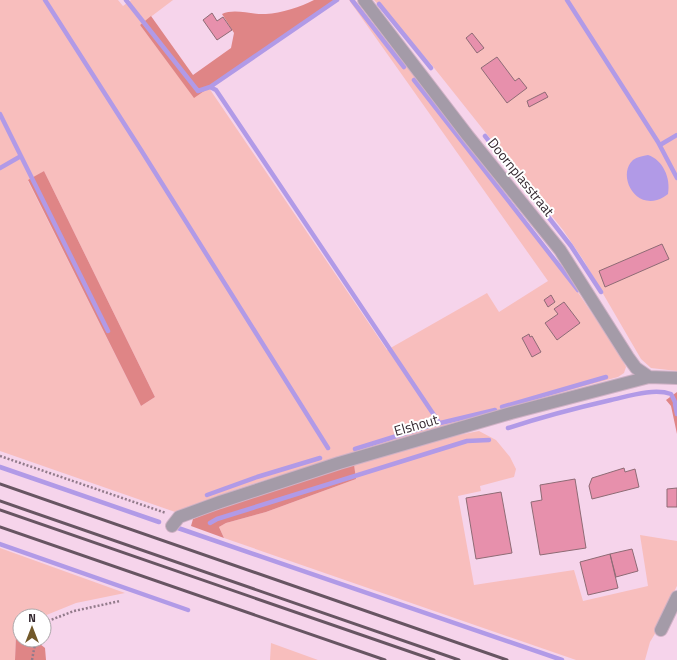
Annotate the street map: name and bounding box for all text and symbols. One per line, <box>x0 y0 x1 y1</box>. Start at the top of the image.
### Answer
street label: Doornplasstraat <box>483 133 560 220</box>
street label: Elshout <box>391 408 440 441</box>
north arrow <box>12 608 52 648</box>
text: N <box>28 610 36 626</box>

